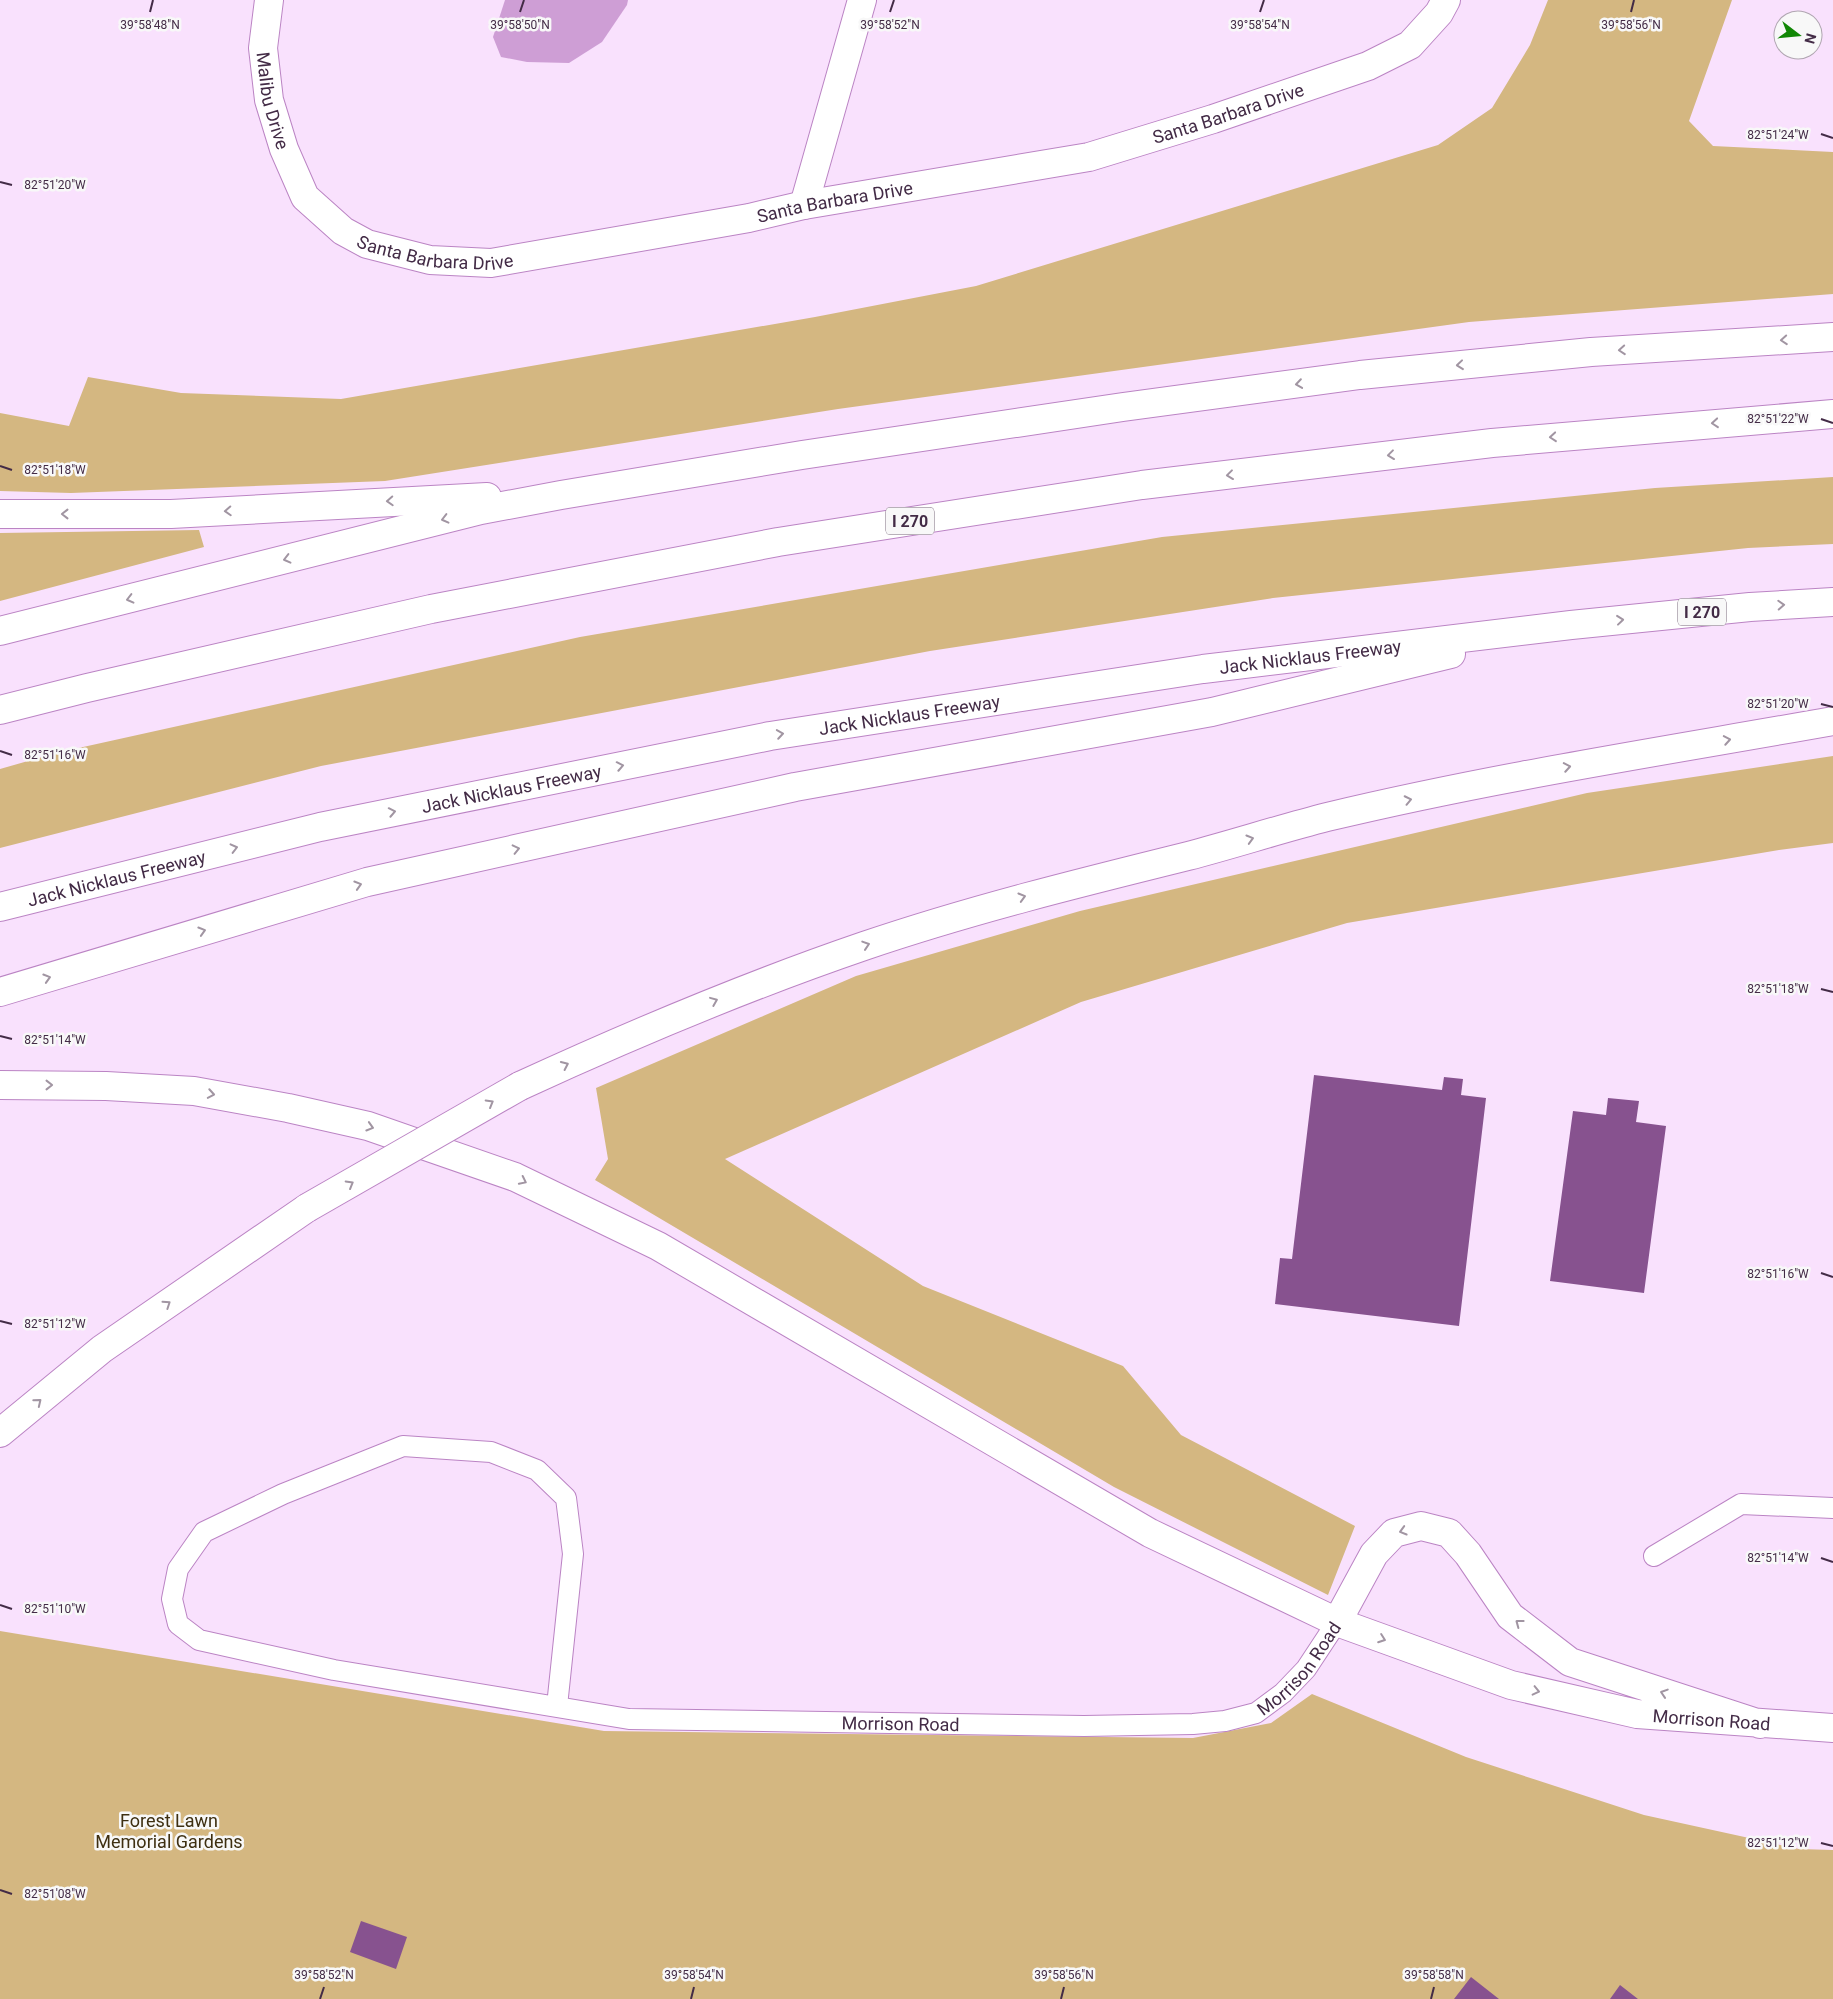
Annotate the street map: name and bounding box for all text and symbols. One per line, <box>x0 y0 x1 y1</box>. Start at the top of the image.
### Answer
north arrow <box>1773 10 1823 60</box>
text: 39°58'48"N <box>120 18 180 32</box>
text: 39°58'50"N <box>490 18 550 32</box>
text: 39°58'52"N <box>860 18 920 32</box>
text: 39°58'54"N <box>1230 18 1290 32</box>
text: 39°58'56"N <box>1601 18 1661 32</box>
text: N <box>1801 32 1820 46</box>
street label: Malibu Drive <box>253 51 294 152</box>
street label: Santa Barbara Drive <box>1150 78 1306 147</box>
text: 82°51'24"W <box>1747 128 1809 142</box>
street label: Santa Barbara Drive <box>755 176 914 226</box>
text: 82°51'20"W <box>24 178 86 192</box>
street label: Santa Barbara Drive <box>353 230 515 273</box>
one-way arrow <box>1780 334 1788 345</box>
one-way arrow <box>1618 344 1626 355</box>
one-way arrow <box>1456 359 1464 370</box>
one-way arrow <box>1295 378 1303 388</box>
text: 82°51'22"W <box>1747 412 1809 426</box>
one-way arrow <box>1710 418 1718 429</box>
one-way arrow <box>1548 432 1556 443</box>
one-way arrow <box>1387 449 1395 460</box>
text: 82°51'18"W <box>24 463 86 477</box>
one-way arrow <box>1226 469 1234 480</box>
one-way arrow <box>386 496 394 507</box>
one-way arrow <box>223 506 231 517</box>
road number: I 270 <box>886 508 934 534</box>
one-way arrow <box>61 509 69 519</box>
one-way arrow <box>441 514 449 524</box>
one-way arrow <box>283 553 292 564</box>
one-way arrow <box>125 593 134 604</box>
road number: I 270 <box>1678 598 1726 626</box>
one-way arrow <box>1778 600 1786 611</box>
one-way arrow <box>1616 615 1624 626</box>
street label: Jack Nicklaus Freeway <box>1218 635 1403 677</box>
street label: Jack Nicklaus Freeway <box>817 690 1002 739</box>
text: 82°51'20"W <box>1747 697 1809 711</box>
one-way arrow <box>775 730 784 740</box>
one-way arrow <box>1723 735 1731 745</box>
text: 82°51'16"W <box>24 748 86 762</box>
street label: Jack Nicklaus Freeway <box>420 760 603 817</box>
one-way arrow <box>616 761 625 772</box>
one-way arrow <box>1562 763 1571 773</box>
one-way arrow <box>1403 795 1412 806</box>
one-way arrow <box>388 807 397 818</box>
one-way arrow <box>1245 834 1254 844</box>
one-way arrow <box>230 843 239 854</box>
one-way arrow <box>512 844 521 855</box>
street label: Jack Nicklaus Freeway <box>25 845 208 910</box>
one-way arrow <box>353 880 362 890</box>
one-way arrow <box>1017 893 1025 903</box>
one-way arrow <box>198 927 206 937</box>
one-way arrow <box>862 941 870 951</box>
one-way arrow <box>42 974 50 984</box>
text: 82°51'18"W <box>1747 982 1809 996</box>
one-way arrow <box>709 997 718 1007</box>
text: 82°51'14"W <box>24 1033 86 1047</box>
one-way arrow <box>560 1061 569 1072</box>
one-way arrow <box>45 1080 53 1091</box>
one-way arrow <box>206 1089 215 1099</box>
one-way arrow <box>485 1099 494 1109</box>
one-way arrow <box>365 1122 374 1132</box>
one-way arrow <box>518 1175 527 1185</box>
one-way arrow <box>344 1180 353 1190</box>
text: 82°51'16"W <box>1747 1267 1809 1281</box>
one-way arrow <box>161 1301 171 1310</box>
text: 82°51'12"W <box>24 1317 86 1331</box>
one-way arrow <box>32 1398 41 1407</box>
one-way arrow <box>1398 1525 1407 1536</box>
text: 82°51'14"W <box>1747 1551 1809 1565</box>
text: 82°51'10"W <box>24 1602 86 1616</box>
street label: Morrison Road <box>1253 1618 1345 1719</box>
one-way arrow <box>1515 1620 1525 1629</box>
one-way arrow <box>1378 1633 1386 1643</box>
one-way arrow <box>1532 1685 1541 1696</box>
one-way arrow <box>1660 1688 1668 1698</box>
street label: Morrison Road <box>1652 1705 1771 1734</box>
street label: Morrison Road <box>842 1712 960 1735</box>
park label: Forest Lawn Memorial Gardens <box>95 1810 243 1852</box>
text: 82°51'12"W <box>1747 1836 1809 1850</box>
text: 82°51'08"W <box>24 1887 86 1901</box>
text: 39°58'52"N <box>294 1968 354 1982</box>
text: 39°58'54"N <box>664 1968 724 1982</box>
text: 39°58'56"N <box>1034 1968 1094 1982</box>
text: 39°58'58"N <box>1404 1968 1464 1982</box>

